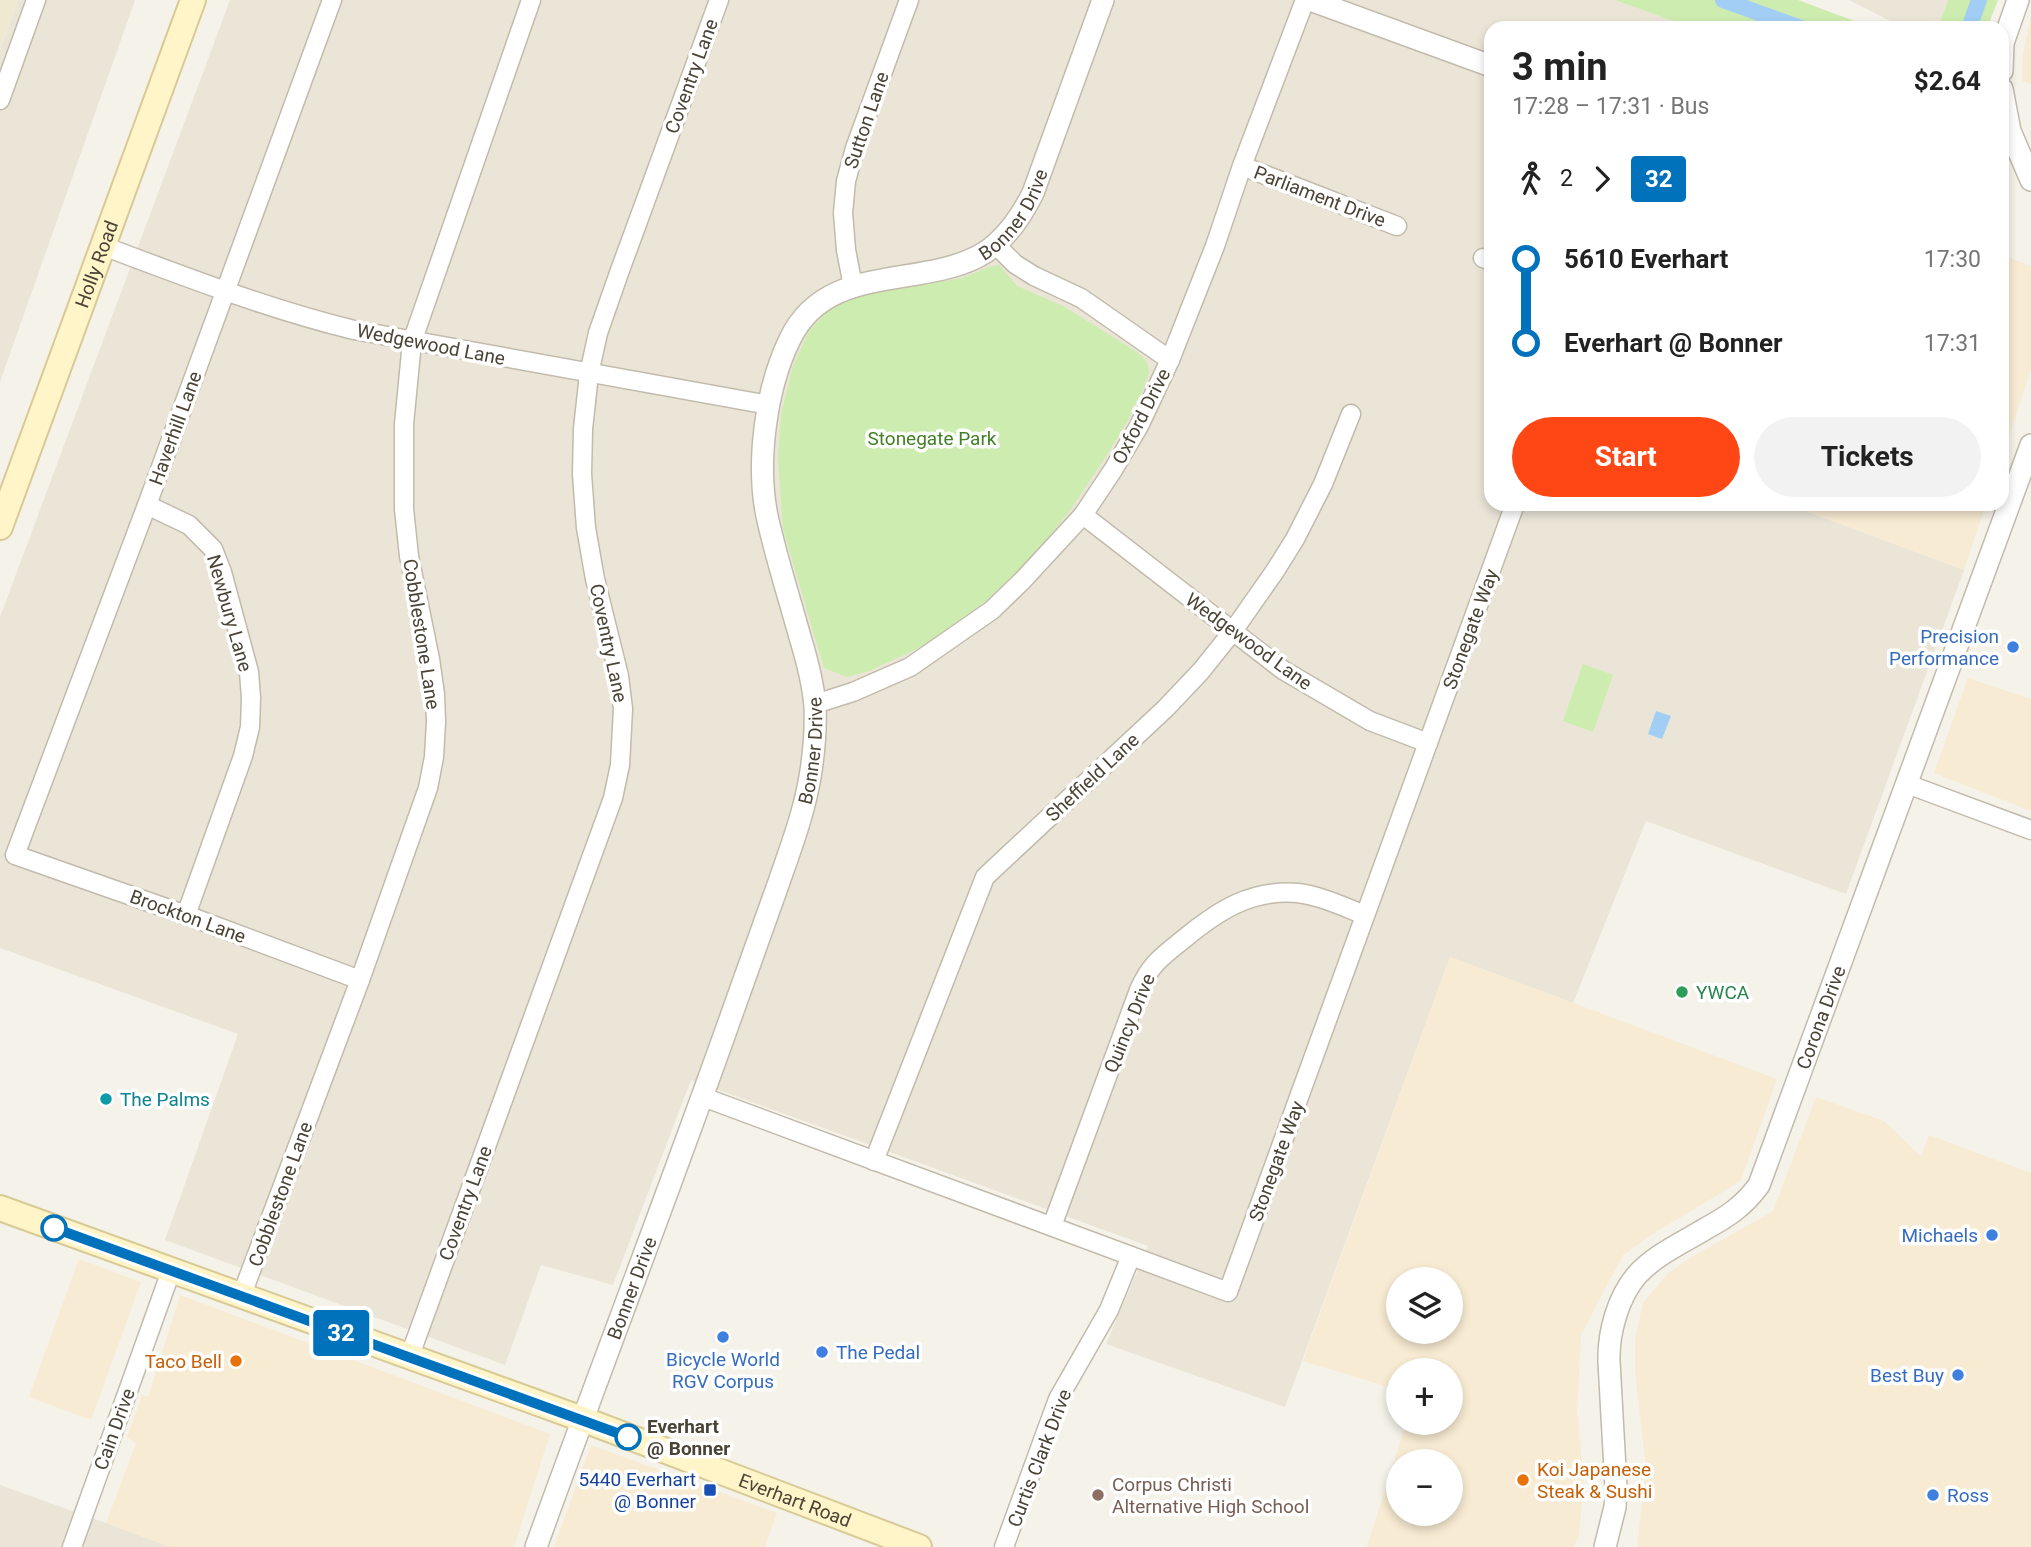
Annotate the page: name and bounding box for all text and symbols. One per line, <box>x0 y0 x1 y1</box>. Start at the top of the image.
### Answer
street label: Coventry Lane <box>660 16 723 137</box>
text: 3 min <box>1512 45 1608 89</box>
text: $2.64 <box>1914 66 1981 96</box>
street label: Sutton Lane <box>839 69 894 172</box>
text: 17:28 – 17:31 · Bus <box>1512 93 1709 120</box>
icon: walk <box>1512 160 1550 198</box>
icon: forward <box>1583 160 1621 198</box>
street label: Parliament Drive <box>1251 161 1389 232</box>
text: 2 <box>1560 165 1573 192</box>
text: 32 <box>1645 165 1672 193</box>
street label: Bonner Drive <box>974 166 1053 266</box>
street label: Holly Road <box>70 218 123 311</box>
text: 5610 Everhart <box>1564 244 1728 274</box>
text: 17:30 <box>1924 246 1981 273</box>
street label: Wedgewood Lane <box>355 319 507 370</box>
text: Everhart @ Bonner <box>1564 328 1783 358</box>
text: 17:31 <box>1924 330 1981 357</box>
street label: Oxford Drive <box>1108 365 1175 468</box>
street label: Haverhill Lane <box>144 368 207 488</box>
button: Start <box>1512 417 1740 497</box>
button: Tickets <box>1754 417 1981 497</box>
park label: Stonegate Park <box>867 427 997 450</box>
street label: Newbury Lane <box>202 552 257 674</box>
street label: Cobblestone Lane <box>398 557 445 711</box>
street label: Stonegate Way <box>1438 566 1503 693</box>
street label: Coventry Lane <box>585 582 632 704</box>
street label: Wedgewood Lane <box>1181 588 1316 695</box>
place label: Precision Performance <box>1889 625 1999 670</box>
marker: Precision Performance <box>2005 639 2021 655</box>
street label: Bonner Drive <box>794 696 827 807</box>
street label: Sheffield Lane <box>1041 728 1144 826</box>
street label: Brockton Lane <box>127 885 249 948</box>
street label: Corona Drive <box>1792 963 1851 1073</box>
street label: Quincy Drive <box>1099 970 1160 1076</box>
place label: YWCA <box>1696 981 1750 1004</box>
marker: YWCA <box>1674 984 1690 1000</box>
place label: The Palms <box>120 1088 210 1111</box>
marker: The Palms <box>98 1091 114 1107</box>
street label: Stonegate Way <box>1244 1098 1309 1225</box>
street label: Cobblestone Lane <box>244 1119 317 1270</box>
street label: Coventry Lane <box>434 1143 497 1264</box>
unlabelled marker <box>41 1215 67 1241</box>
place label: Michaels <box>1902 1224 1978 1247</box>
marker: Michaels <box>1984 1227 2000 1243</box>
street label: Bonner Drive <box>602 1234 662 1343</box>
map controls <box>1386 1267 1463 1526</box>
button: layers <box>1386 1267 1463 1344</box>
line badge: 32 <box>310 1310 372 1356</box>
text: 32 <box>327 1319 355 1347</box>
marker: Bicycle World RGV Corpus <box>715 1329 731 1345</box>
place label: The Pedal <box>836 1341 920 1364</box>
marker: The Pedal <box>814 1344 830 1360</box>
place label: Bicycle World RGV Corpus <box>666 1348 780 1393</box>
place label: Taco Bell <box>145 1350 222 1373</box>
marker: Taco Bell <box>228 1353 244 1369</box>
button: + <box>1386 1358 1463 1435</box>
place label: Best Buy <box>1870 1364 1944 1387</box>
marker: Best Buy <box>1950 1367 1966 1383</box>
street label: Cain Drive <box>89 1385 140 1473</box>
street label: Curtis Clark Drive <box>1003 1386 1076 1530</box>
place label: Everhart @ Bonner <box>647 1415 730 1460</box>
marker: Everhart @ Bonner <box>615 1424 641 1450</box>
button: − <box>1386 1449 1463 1526</box>
place label: Koi Japanese Steak & Sushi <box>1537 1458 1652 1503</box>
place label: 5440 Everhart @ Bonner <box>579 1468 697 1513</box>
street label: Everhart Road <box>735 1469 854 1532</box>
marker: Koi Japanese Steak & Sushi <box>1515 1472 1531 1488</box>
place label: Corpus Christi Alternative High School <box>1112 1473 1309 1518</box>
marker: 5440 Everhart @ Bonner <box>702 1482 718 1498</box>
place label: Ross <box>1947 1484 1989 1507</box>
marker: Corpus Christi Alternative High School <box>1090 1487 1106 1503</box>
marker: Ross <box>1925 1487 1941 1503</box>

